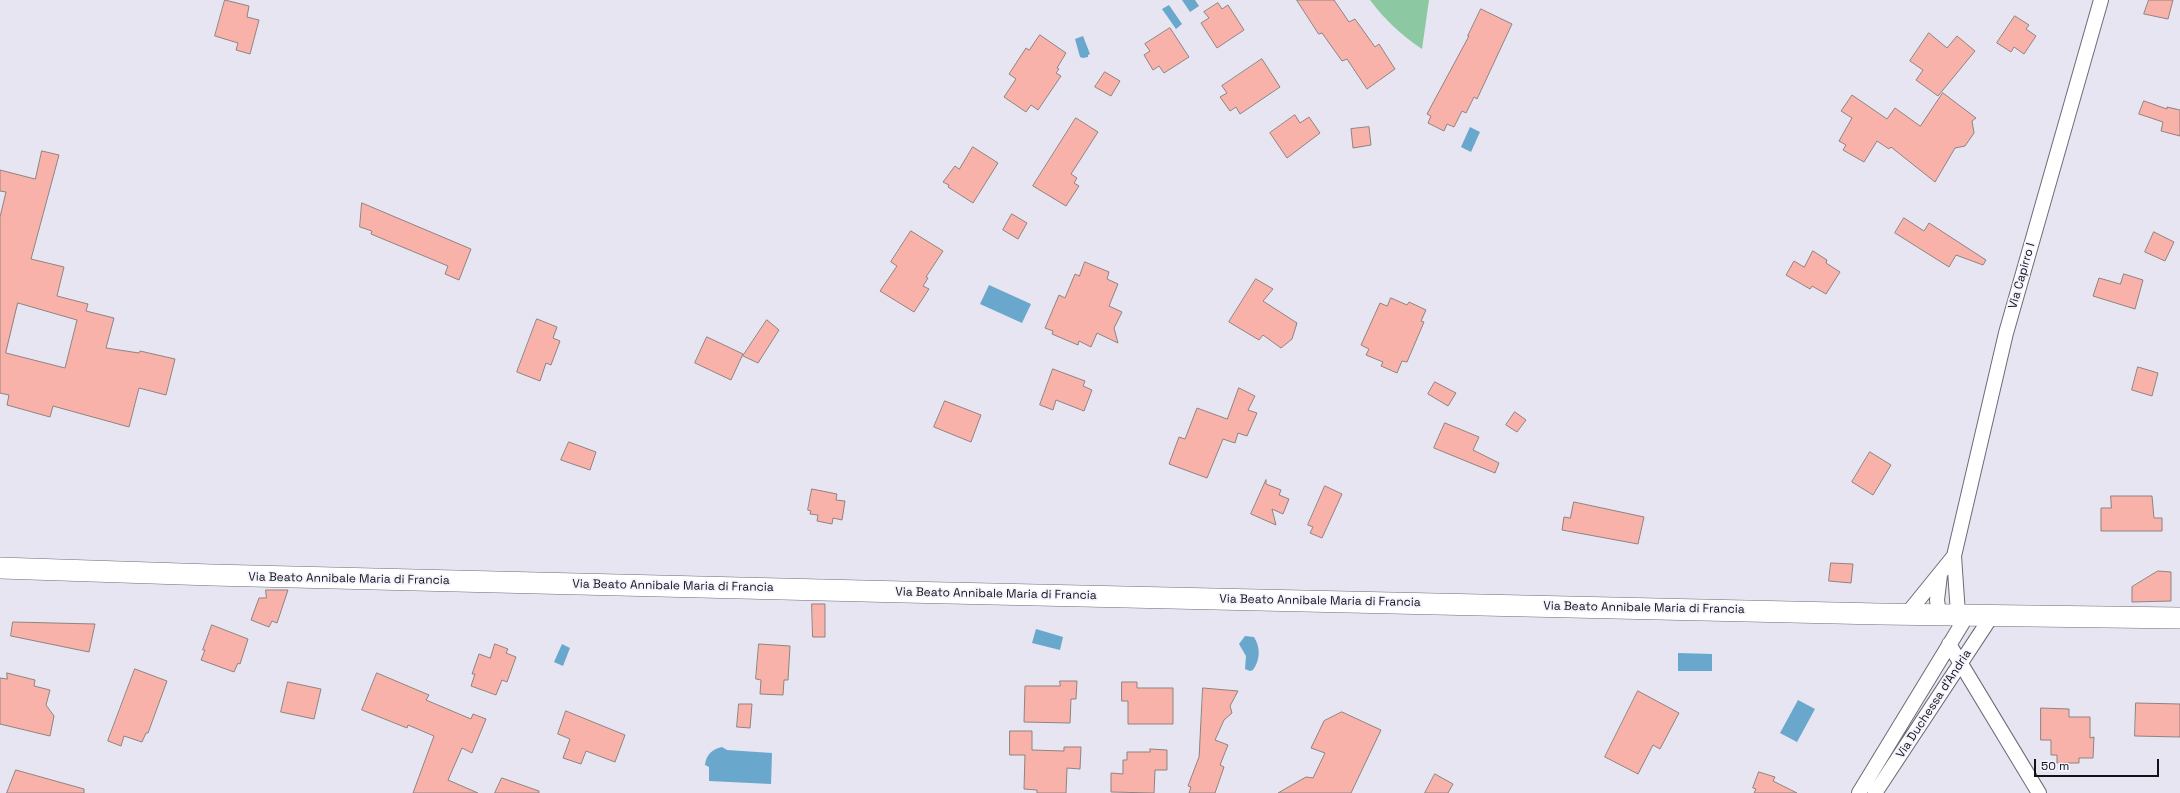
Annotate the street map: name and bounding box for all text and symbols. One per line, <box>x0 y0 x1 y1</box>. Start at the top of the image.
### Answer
street label: Via Capirro I <box>2006 241 2038 311</box>
street label: Via Beato Annibale Maria di Francia <box>248 570 450 588</box>
street label: Via Beato Annibale Maria di Francia <box>572 577 774 595</box>
street label: Via Beato Annibale Maria di Francia <box>895 585 1097 603</box>
street label: Via Beato Annibale Maria di Francia <box>1219 592 1421 610</box>
street label: Via Beato Annibale Maria di Francia <box>1543 599 1745 617</box>
street label: Via Duchessa d'Andria <box>1893 647 1975 761</box>
scale bar <box>2036 751 2161 777</box>
text: 50 m <box>2041 758 2069 774</box>

